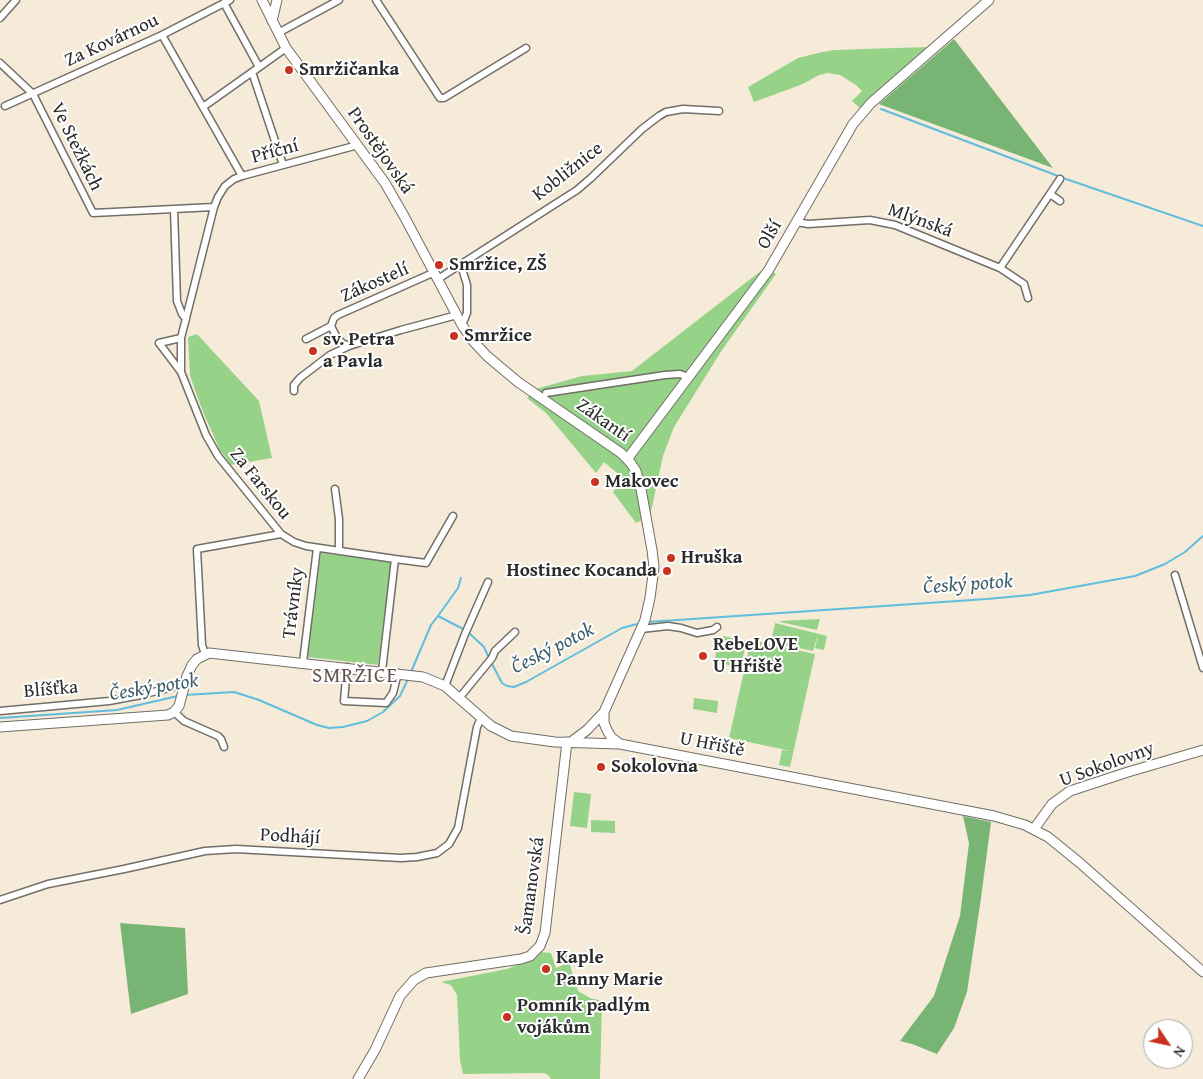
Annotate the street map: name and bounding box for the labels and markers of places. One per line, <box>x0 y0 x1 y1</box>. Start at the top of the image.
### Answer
place label: Smržičanka <box>299 59 399 81</box>
marker: Smržičanka <box>283 64 295 76</box>
place label: Smržice, ZŠ <box>449 254 547 276</box>
marker: Smržice, ZŠ <box>433 259 445 271</box>
place label: Smržice <box>464 325 532 347</box>
place label: sv. Petra a Pavla <box>323 329 394 373</box>
marker: Smržice <box>448 330 460 342</box>
marker: sv. Petra a Pavla <box>307 345 319 357</box>
place label: Makovec <box>605 471 679 493</box>
marker: Makovec <box>589 476 601 488</box>
place label: Hruška <box>681 547 742 569</box>
marker: Hruška <box>665 552 677 564</box>
place label: Hostinec Kocanda <box>506 560 657 582</box>
marker: Hostinec Kocanda <box>661 565 673 577</box>
place label: RebeLOVE U Hřiště <box>713 634 798 678</box>
marker: RebeLOVE U Hřiště <box>697 650 709 662</box>
place label: Sokolovna <box>611 756 698 778</box>
marker: Sokolovna <box>595 761 607 773</box>
place label: Kaple Panny Marie <box>556 947 663 991</box>
marker: Kaple Panny Marie <box>540 963 552 975</box>
place label: Pomník padlým vojákům <box>517 995 650 1039</box>
marker: Pomník padlým vojákům <box>501 1011 513 1023</box>

